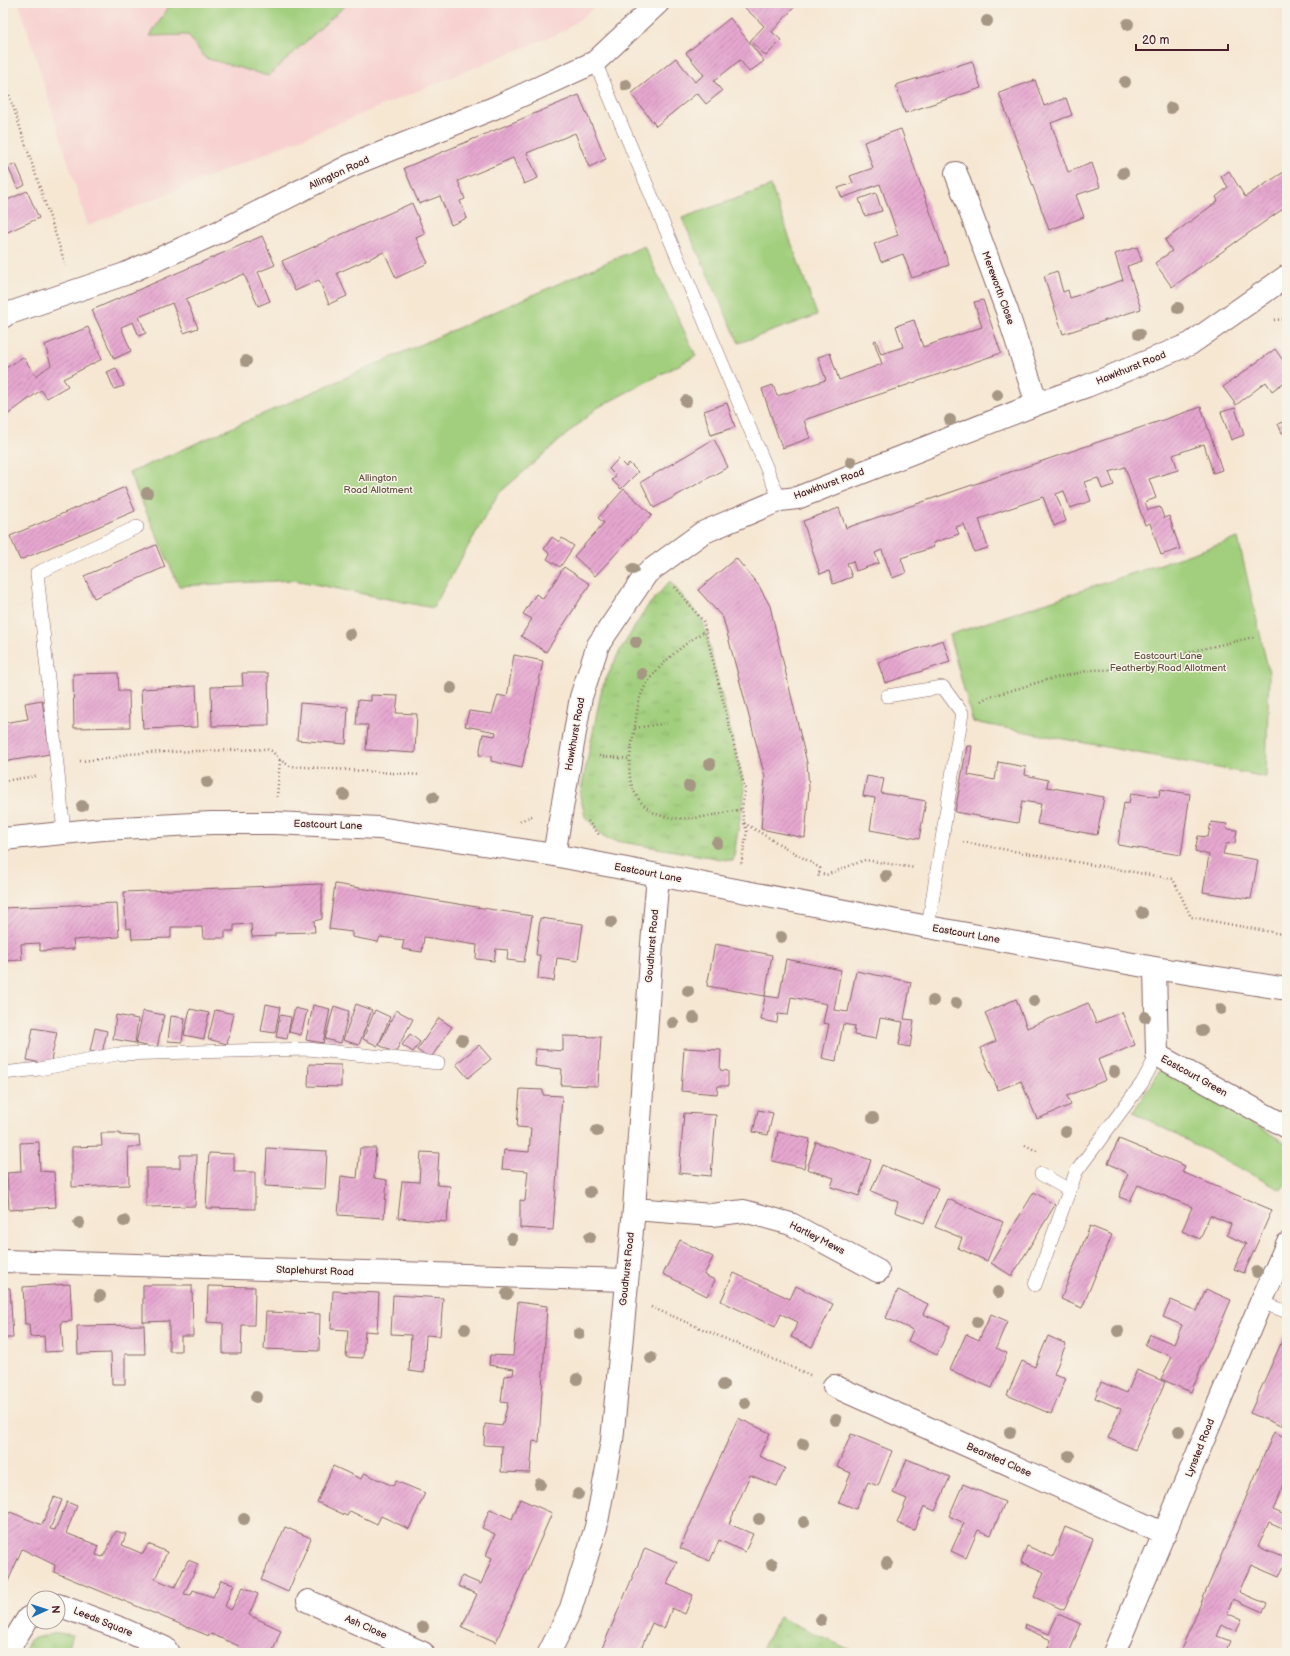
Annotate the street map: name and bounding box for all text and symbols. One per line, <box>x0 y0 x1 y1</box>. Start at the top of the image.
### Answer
scale bar <box>1136 26 1228 52</box>
text: 20 m <box>1142 33 1169 48</box>
street label: Allington Road <box>307 154 371 192</box>
street label: Mereworth Close <box>979 250 1017 326</box>
street label: Hawkhurst Road <box>1094 348 1168 387</box>
street label: Hawkhurst Road <box>792 466 866 502</box>
park label: Allington Road Allotment <box>344 472 412 496</box>
park label: Eastcourt Lane Featherby Road Allotment <box>1110 650 1226 674</box>
street label: Hawkhurst Road <box>563 696 587 772</box>
street label: Eastcourt Lane <box>293 818 363 832</box>
street label: Eastcourt Lane <box>613 861 683 885</box>
street label: Goudhurst Road <box>643 908 661 983</box>
street label: Eastcourt Lane <box>931 922 1001 946</box>
street label: Eastcourt Green <box>1159 1053 1230 1099</box>
street label: Hartley Mews <box>787 1219 847 1257</box>
street label: Goudhurst Road <box>617 1231 637 1306</box>
street label: Staplehurst Road <box>276 1264 354 1278</box>
street label: Lynsted Road <box>1183 1417 1217 1479</box>
street label: Bearsted Close <box>965 1440 1033 1480</box>
north arrow <box>26 1590 66 1630</box>
text: N <box>49 1605 62 1614</box>
street label: Leeds Square <box>72 1605 134 1639</box>
street label: Ash Close <box>343 1612 389 1642</box>

